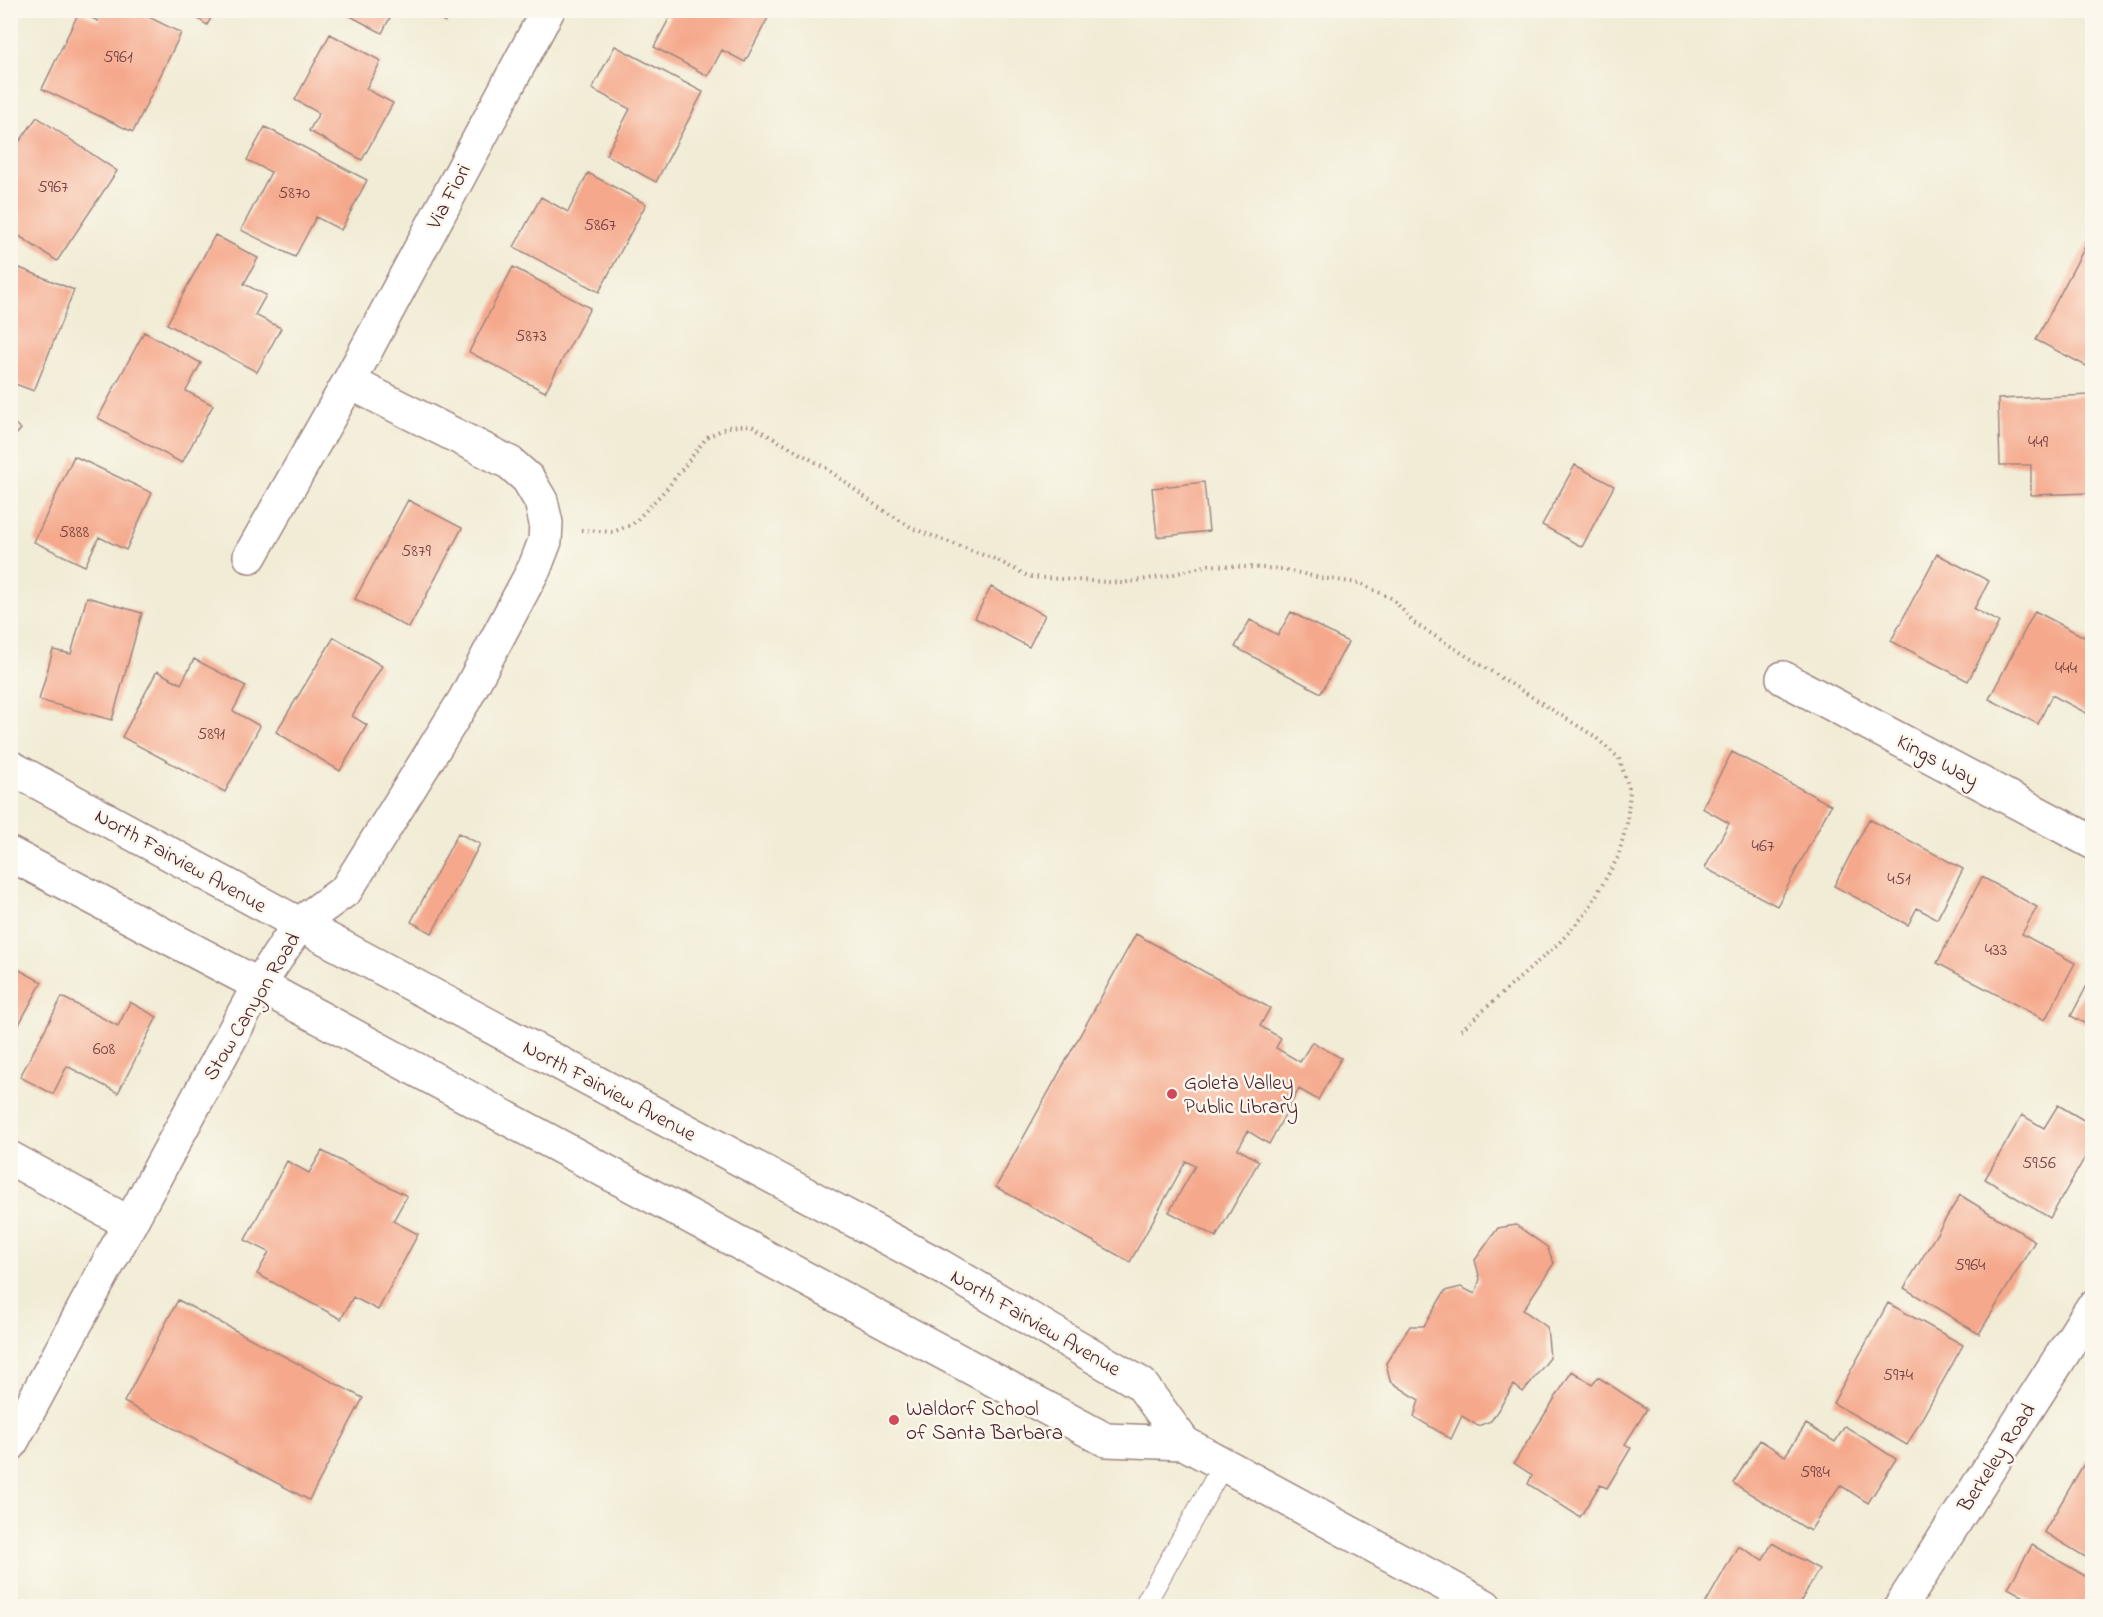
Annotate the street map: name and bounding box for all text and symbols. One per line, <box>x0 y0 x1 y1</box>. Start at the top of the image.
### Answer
house number: 5961 <box>103 45 133 71</box>
street label: Via Fiori <box>420 159 479 236</box>
house number: 5967 <box>37 175 69 201</box>
house number: 5870 <box>278 181 310 207</box>
house number: 5867 <box>584 213 617 239</box>
house number: 5873 <box>515 324 547 350</box>
house number: 449 <box>2028 430 2049 456</box>
house number: 5888 <box>59 520 90 546</box>
house number: 5879 <box>401 539 432 565</box>
house number: 444 <box>2055 656 2078 682</box>
house number: 5891 <box>197 722 225 748</box>
street label: Kings Way <box>1890 728 1983 798</box>
street label: North Fairview Avenue <box>89 802 272 922</box>
house number: 467 <box>1752 834 1775 860</box>
house number: 451 <box>1887 867 1911 893</box>
street label: Stow Canyon Road <box>197 927 311 1088</box>
house number: 433 <box>1985 938 2007 964</box>
street label: North Fairview Avenue <box>517 1033 701 1150</box>
house number: 608 <box>93 1037 115 1063</box>
place label: Goleta Valley Public Library <box>1184 1069 1298 1125</box>
marker: Goleta Valley Public Library <box>1165 1087 1179 1101</box>
house number: 5956 <box>2022 1151 2056 1177</box>
house number: 5964 <box>1954 1253 1986 1279</box>
street label: North Fairview Avenue <box>944 1263 1126 1385</box>
house number: 5974 <box>1883 1363 1914 1389</box>
place label: Waldorf School of Santa Barbara <box>906 1395 1063 1449</box>
street label: Berkeley Road <box>1951 1398 2046 1520</box>
marker: Waldorf School of Santa Barbara <box>887 1413 901 1427</box>
house number: 5984 <box>1800 1460 1831 1486</box>

